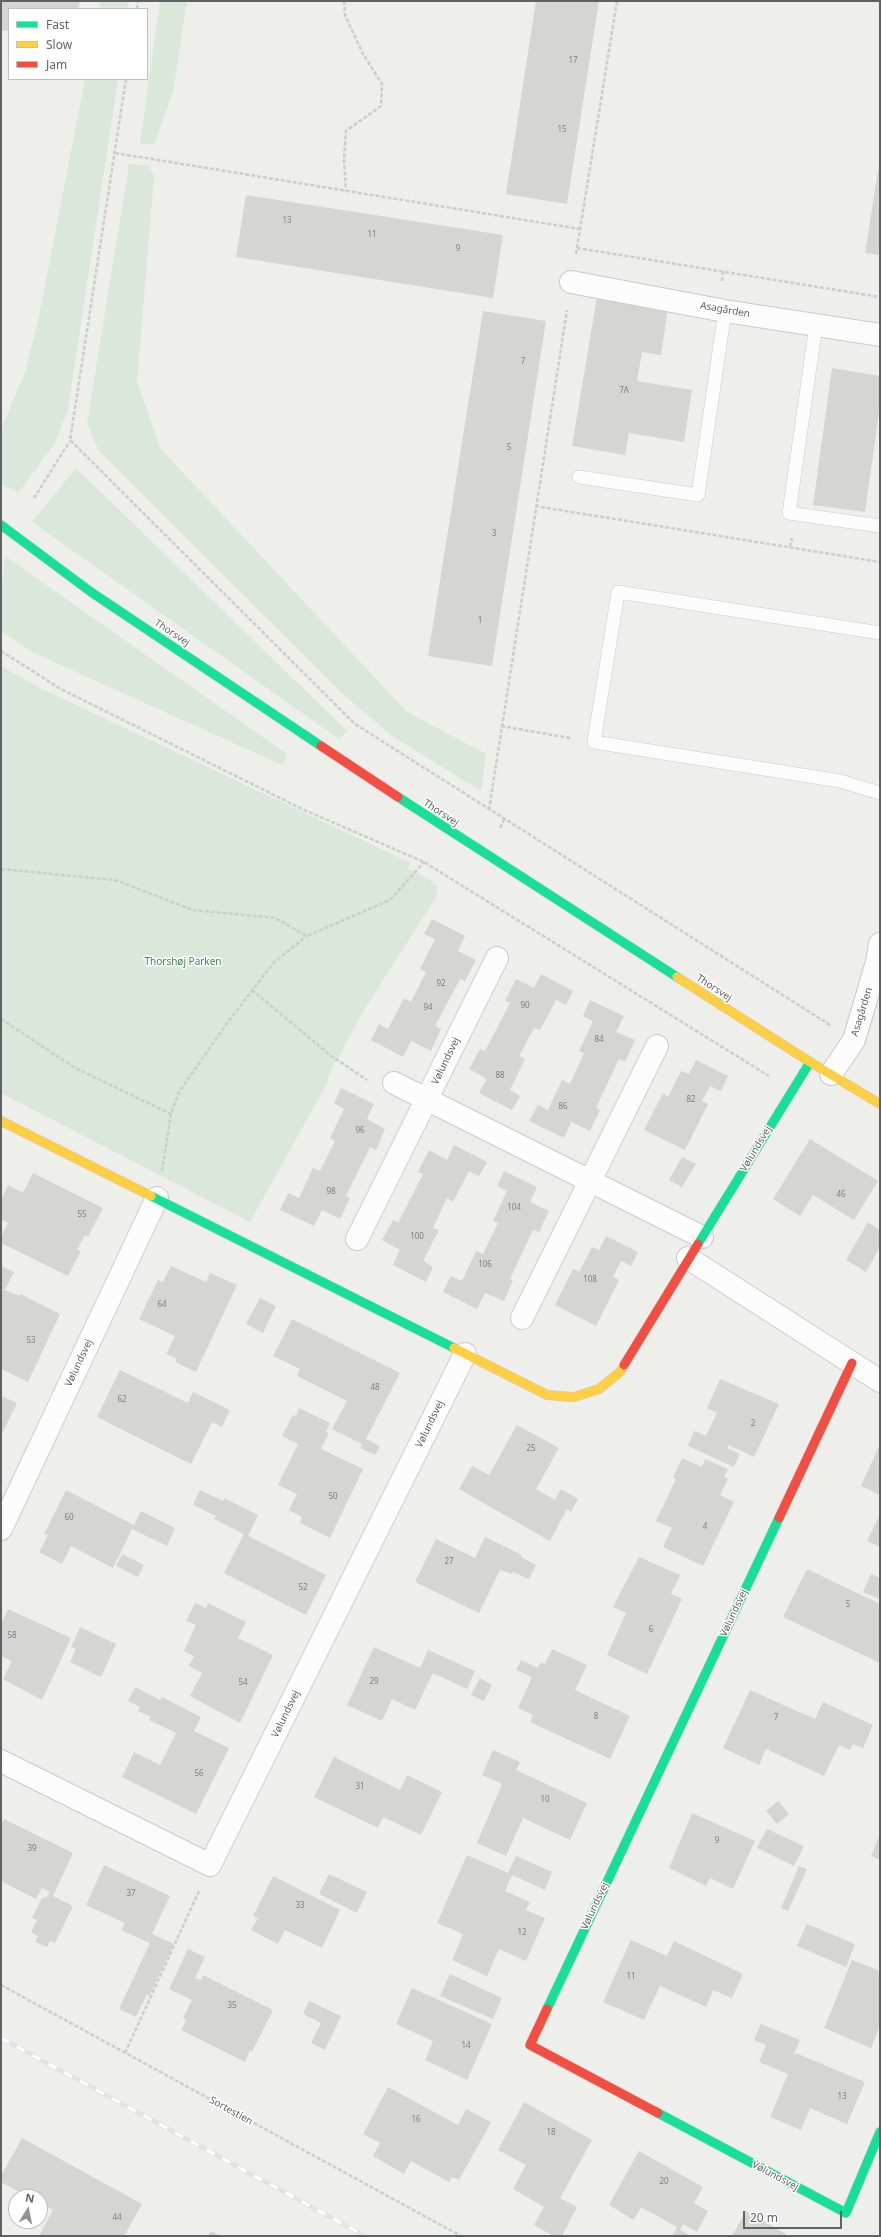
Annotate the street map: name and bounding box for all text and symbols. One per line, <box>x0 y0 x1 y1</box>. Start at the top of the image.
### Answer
legend <box>8 8 148 80</box>
text: Fast <box>46 16 69 33</box>
text: Slow <box>46 36 72 53</box>
text: Jam <box>46 56 67 73</box>
house number: 17 <box>568 56 578 66</box>
house number: 15 <box>557 125 567 135</box>
house number: 13 <box>282 216 292 226</box>
house number: 11 <box>367 230 377 240</box>
house number: 9 <box>456 244 460 254</box>
street label: Asagården <box>699 300 751 320</box>
house number: 7 <box>521 357 525 367</box>
house number: 7A <box>619 386 629 396</box>
house number: 5 <box>507 443 511 453</box>
house number: 3 <box>492 529 496 539</box>
house number: 1 <box>478 616 482 626</box>
street label: Thorsvej <box>152 617 192 649</box>
street label: Thorsvej <box>421 797 461 829</box>
park label: Thorshøj Parken <box>144 956 222 968</box>
street label: Thorsvej <box>694 972 734 1004</box>
house number: 92 <box>436 979 446 989</box>
street label: Asagården <box>849 986 875 1038</box>
house number: 90 <box>520 1001 530 1011</box>
house number: 94 <box>423 1003 433 1013</box>
street label: Vølundsvej <box>429 1035 463 1087</box>
house number: 84 <box>594 1035 604 1045</box>
house number: 88 <box>495 1071 505 1081</box>
house number: 82 <box>686 1095 696 1105</box>
house number: 86 <box>558 1102 568 1112</box>
street label: Vølundsvej <box>738 1124 774 1174</box>
house number: 96 <box>355 1126 365 1136</box>
house number: 98 <box>326 1187 336 1197</box>
house number: 46 <box>836 1190 846 1200</box>
house number: 104 <box>507 1203 521 1213</box>
house number: 55 <box>77 1210 87 1220</box>
house number: 100 <box>410 1232 424 1242</box>
house number: 106 <box>478 1260 492 1270</box>
house number: 108 <box>583 1275 597 1285</box>
house number: 64 <box>157 1300 167 1310</box>
house number: 53 <box>26 1336 36 1346</box>
street label: Vølundsvej <box>63 1337 95 1389</box>
house number: 48 <box>370 1383 380 1393</box>
house number: 62 <box>117 1395 127 1405</box>
street label: Vølundsvej <box>413 1398 447 1450</box>
house number: 2 <box>751 1419 755 1429</box>
house number: 25 <box>526 1444 536 1454</box>
house number: 50 <box>328 1492 338 1502</box>
house number: 60 <box>64 1513 74 1523</box>
house number: 4 <box>703 1522 707 1532</box>
house number: 27 <box>444 1557 454 1567</box>
house number: 52 <box>298 1583 308 1593</box>
street label: Vølundsvej <box>718 1587 750 1639</box>
house number: 5 <box>846 1600 850 1610</box>
house number: 6 <box>649 1625 653 1635</box>
house number: 58 <box>7 1631 17 1641</box>
house number: 29 <box>369 1677 379 1687</box>
house number: 54 <box>238 1678 248 1688</box>
street label: Vølundsvej <box>269 1688 303 1740</box>
house number: 8 <box>594 1712 598 1722</box>
house number: 7 <box>774 1713 778 1723</box>
house number: 56 <box>194 1769 204 1779</box>
house number: 31 <box>355 1782 365 1792</box>
house number: 10 <box>540 1795 550 1805</box>
house number: 9 <box>715 1836 719 1846</box>
house number: 39 <box>27 1844 37 1854</box>
street label: Vølundsvej <box>579 1880 611 1932</box>
house number: 37 <box>126 1889 136 1899</box>
house number: 33 <box>295 1901 305 1911</box>
house number: 12 <box>517 1928 527 1938</box>
house number: 11 <box>626 1972 636 1982</box>
house number: 35 <box>227 2001 237 2011</box>
house number: 14 <box>461 2041 471 2051</box>
house number: 13 <box>837 2092 847 2102</box>
street label: Sortestien <box>207 2094 255 2128</box>
house number: 16 <box>411 2115 421 2125</box>
house number: 18 <box>546 2128 556 2138</box>
street label: Vølundsvej <box>750 2159 800 2193</box>
house number: 20 <box>659 2177 669 2187</box>
north arrow <box>8 2189 48 2229</box>
text: N <box>24 2190 36 2206</box>
scale bar <box>745 2203 844 2229</box>
text: 20 m <box>750 2209 778 2226</box>
house number: 44 <box>112 2213 122 2223</box>

